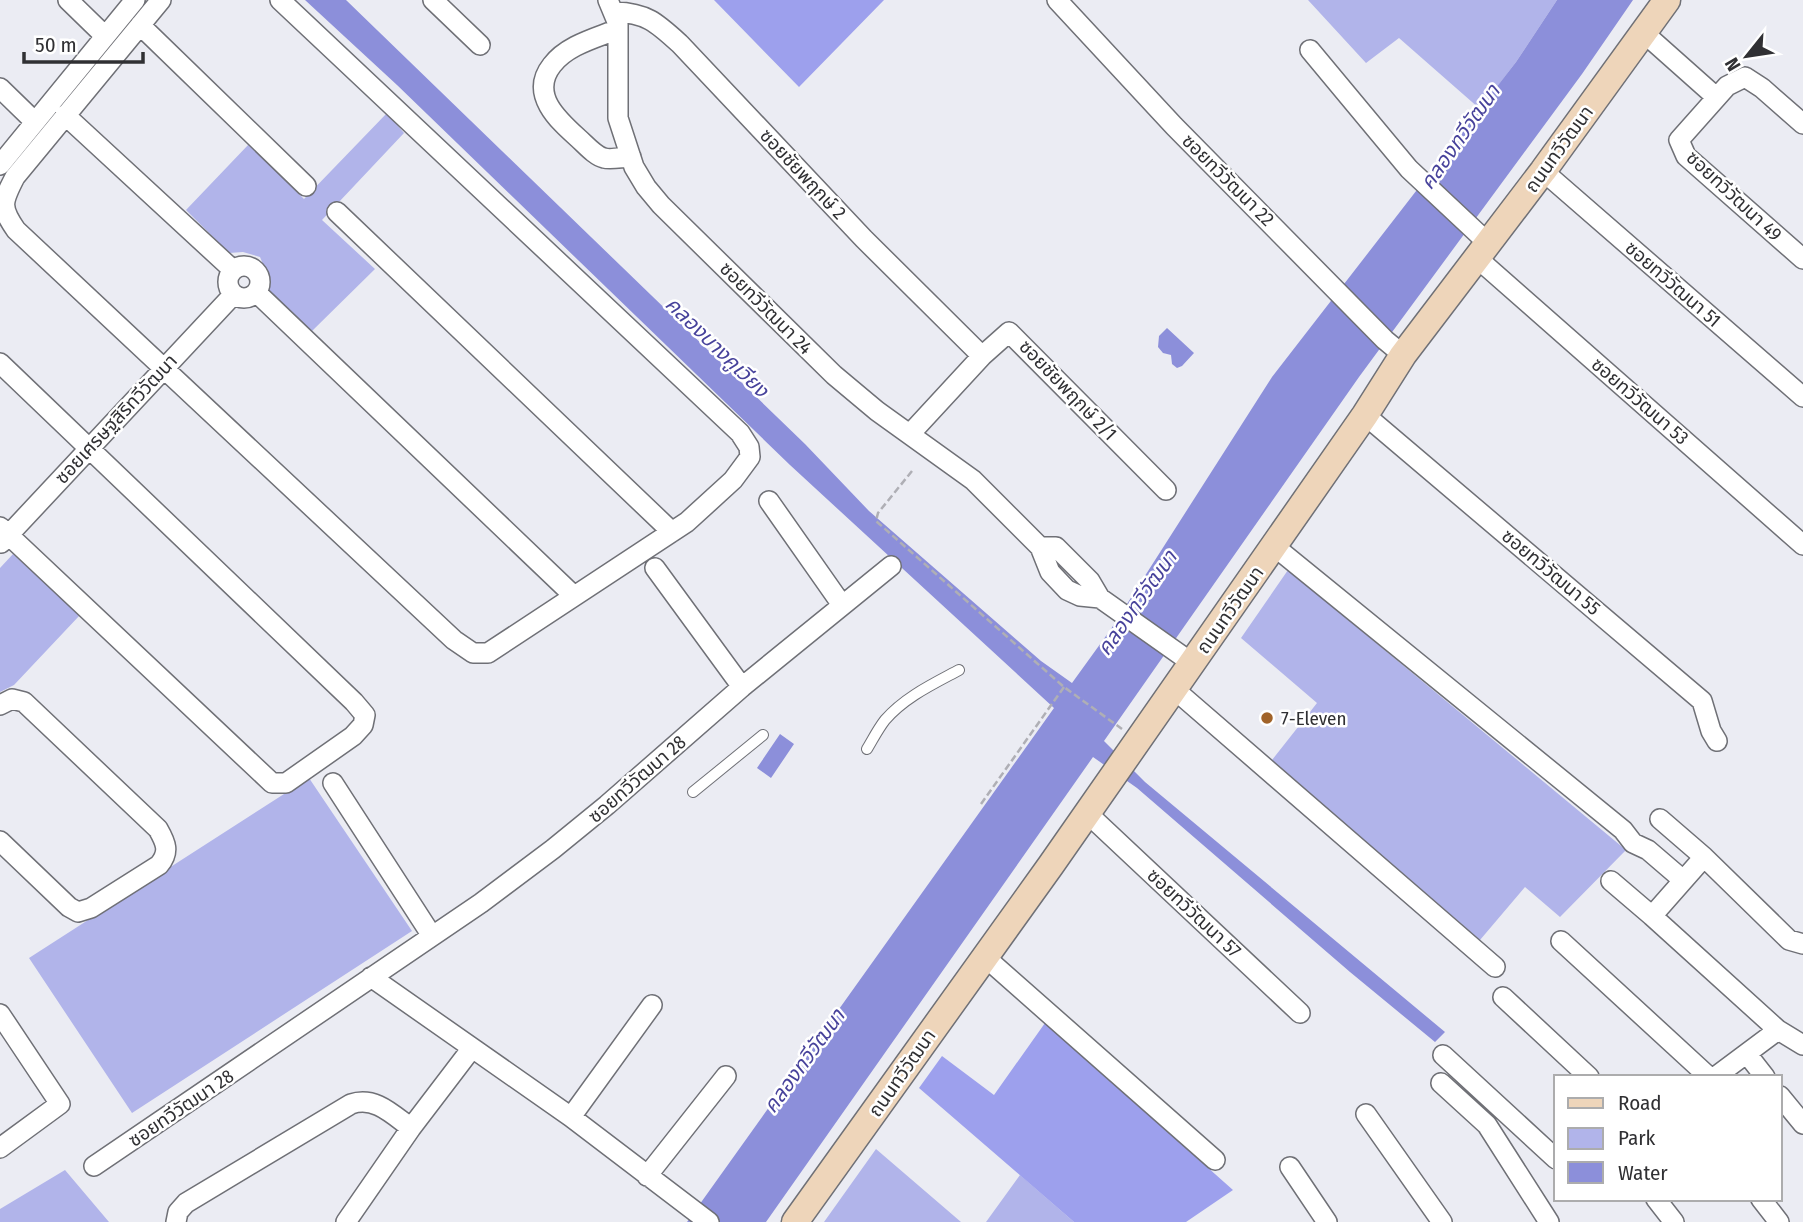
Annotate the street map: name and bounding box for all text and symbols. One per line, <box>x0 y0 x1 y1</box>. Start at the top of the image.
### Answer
scale bar <box>24 21 144 65</box>
north arrow <box>1712 21 1782 91</box>
text: 50 m <box>35 32 77 58</box>
text: N <box>1720 54 1746 75</box>
water label: คลองทวีวัฒนา <box>1414 78 1506 194</box>
street label: ถนนทวีวัฒนา <box>1520 101 1598 197</box>
street label: ซอยชัยพฤกษ์ 2 <box>755 124 851 224</box>
street label: ซอยทวีวัฒนา 22 <box>1177 129 1279 231</box>
street label: ซอยทวีวัฒนา 49 <box>1682 146 1786 246</box>
street label: ซอยทวีวัฒนา 51 <box>1620 236 1726 332</box>
street label: ซอยทวีวัฒนา 24 <box>715 257 817 359</box>
water label: คลองบางคูเวียง <box>660 291 775 404</box>
street label: ซอยชัยพฤกษ์ 2/1 <box>1014 335 1122 445</box>
street label: ซอยเศรษฐสิริทวีวัฒนา <box>50 349 182 489</box>
street label: ซอยทวีวัฒนา 53 <box>1587 353 1693 449</box>
street label: ซอยทวีวัฒนา 55 <box>1497 524 1605 620</box>
water label: คลองทวีวัฒนา <box>1091 544 1183 660</box>
street label: ถนนทวีวัฒนา <box>1191 562 1269 658</box>
place label: 7-Eleven <box>1281 707 1347 730</box>
marker: 7-Eleven <box>1259 710 1275 726</box>
street label: ซอยทวีวัฒนา 28 <box>583 730 691 828</box>
street label: ซอยทวีวัฒนา 57 <box>1142 864 1246 963</box>
water label: คลองทวีวัฒนา <box>758 1003 851 1118</box>
street label: ถนนทวีวัฒนา <box>863 1025 941 1121</box>
street label: ซอยทวีวัฒนา 28 <box>124 1064 238 1152</box>
legend <box>1554 1075 1782 1201</box>
text: Road <box>1618 1090 1662 1116</box>
text: Park <box>1618 1125 1656 1151</box>
text: Water <box>1618 1160 1668 1186</box>

